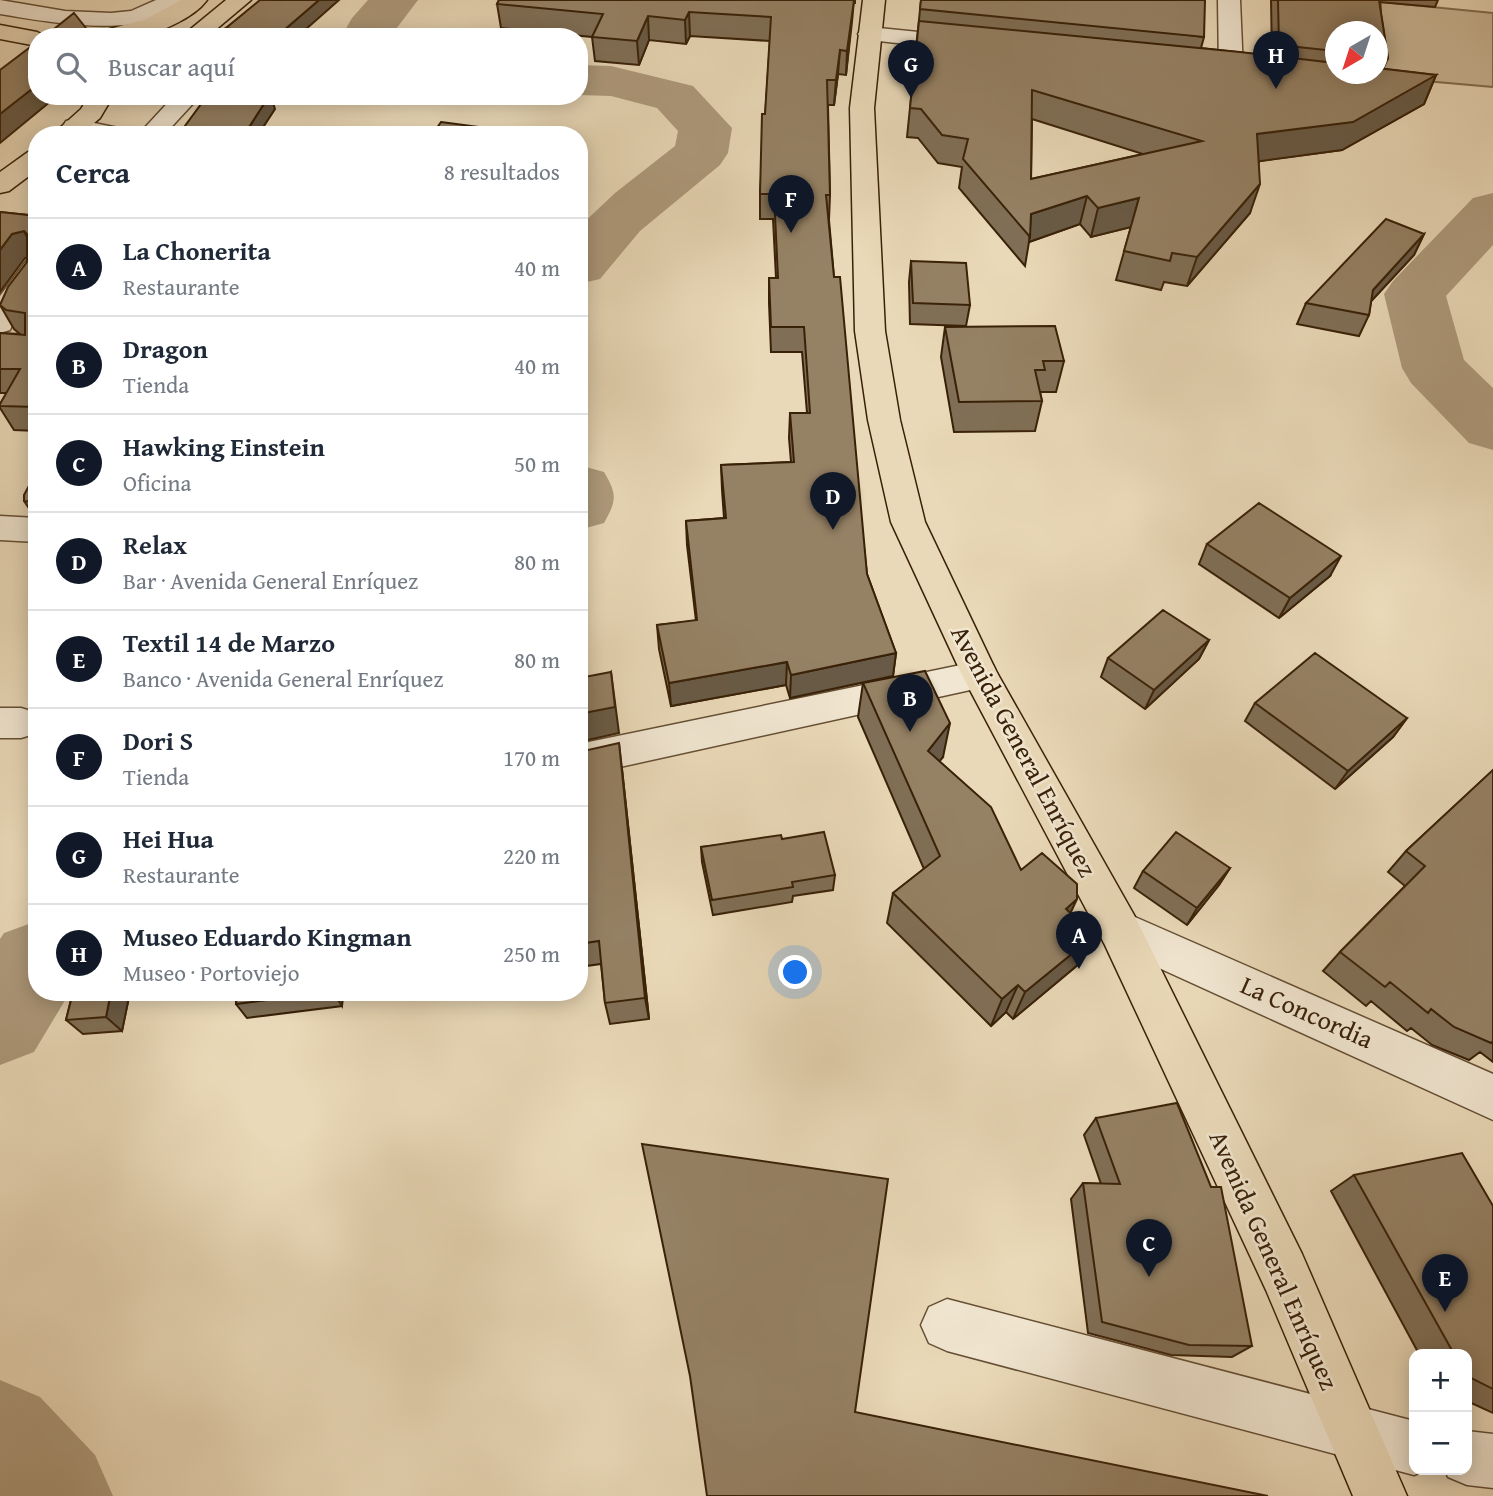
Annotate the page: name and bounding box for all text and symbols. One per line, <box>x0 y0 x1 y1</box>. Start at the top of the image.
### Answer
north arrow <box>1325 21 1388 84</box>
search box <box>28 28 588 105</box>
pin: H <box>1253 31 1299 89</box>
pin: G <box>888 40 934 98</box>
text: Buscar aquí <box>108 47 235 86</box>
icon: search <box>52 48 90 86</box>
text: Cerca <box>56 150 130 194</box>
text: 8 resultados <box>444 155 560 188</box>
pin: F <box>768 175 814 233</box>
text: La Chonerita <box>123 231 271 270</box>
text: A <box>72 251 86 284</box>
text: 40 m <box>514 251 560 284</box>
text: Restaurante <box>123 270 240 303</box>
text: Dragon <box>123 329 208 368</box>
text: B <box>72 349 86 382</box>
text: 40 m <box>514 349 560 382</box>
text: Tienda <box>123 368 189 401</box>
text: Hawking Einstein <box>123 427 325 466</box>
text: C <box>72 447 86 480</box>
text: 50 m <box>514 447 560 480</box>
text: Oficina <box>123 466 191 499</box>
pin: D <box>810 472 856 530</box>
text: Relax <box>123 525 187 564</box>
text: D <box>72 545 86 578</box>
text: 80 m <box>514 545 560 578</box>
text: Bar · Avenida General Enríquez <box>123 564 418 597</box>
street label: Avenida General Enríquez <box>941 618 1107 884</box>
text: Textil 14 de Marzo <box>123 623 335 662</box>
text: E <box>73 643 85 676</box>
text: 80 m <box>514 643 560 676</box>
text: Banco · Avenida General Enríquez <box>123 662 443 695</box>
pin: B <box>887 674 933 732</box>
text: Dori S <box>123 721 193 760</box>
text: F <box>73 741 85 774</box>
text: 170 m <box>503 741 560 774</box>
text: Tienda <box>123 760 189 793</box>
text: Hei Hua <box>123 819 214 858</box>
text: G <box>72 839 86 872</box>
text: 220 m <box>503 839 560 872</box>
text: Restaurante <box>123 858 240 891</box>
pin: A <box>1056 911 1102 969</box>
text: Museo Eduardo Kingman <box>123 917 412 956</box>
text: H <box>71 937 87 970</box>
text: 250 m <box>503 937 560 970</box>
your location <box>778 955 812 989</box>
text: Museo · Portoviejo <box>123 956 300 989</box>
street label: La Concordia <box>1235 965 1380 1058</box>
street label: Avenida General Enríquez <box>1200 1124 1349 1396</box>
pin: C <box>1126 1219 1172 1277</box>
pin: E <box>1422 1254 1468 1312</box>
map controls <box>1409 1349 1472 1475</box>
button: + <box>1409 1349 1472 1412</box>
button: − <box>1409 1412 1472 1475</box>

